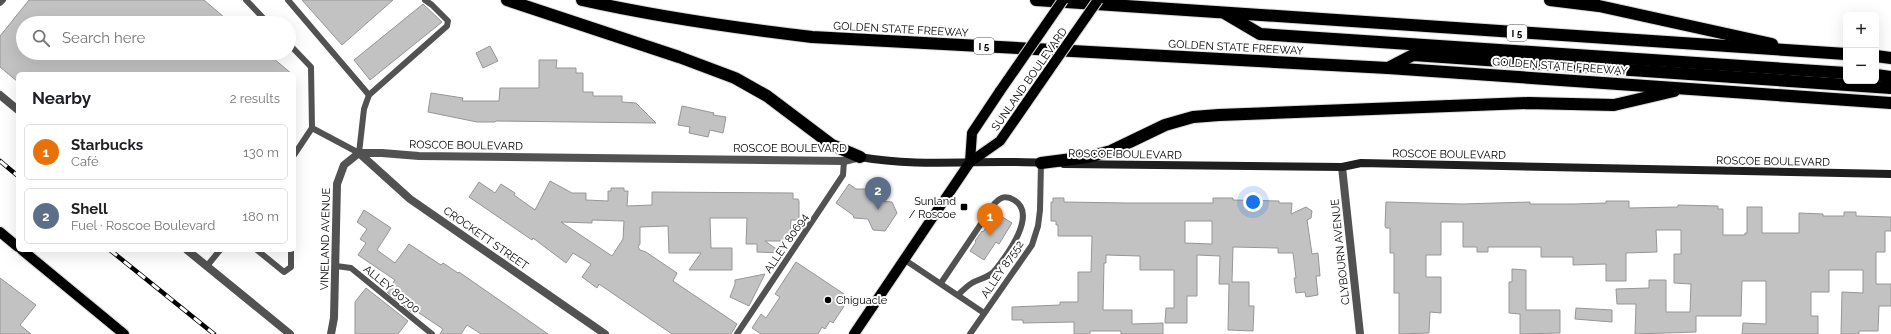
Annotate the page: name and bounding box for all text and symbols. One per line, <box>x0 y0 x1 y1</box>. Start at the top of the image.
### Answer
map controls <box>1843 12 1879 84</box>
button: + <box>1843 12 1879 48</box>
search box <box>16 16 296 60</box>
street label: GOLDEN STATE FREEWAY <box>833 19 969 40</box>
street label: SUNLAND BOULEVARD <box>989 25 1070 133</box>
road number: I 5 <box>1507 25 1527 41</box>
icon: search <box>30 27 52 49</box>
text: Search here <box>62 29 145 47</box>
street label: GOLDEN STATE FREEWAY <box>1168 37 1304 58</box>
road number: I 5 <box>974 38 994 54</box>
button: − <box>1843 48 1879 84</box>
street label: GOLDEN STATE FREEWAY <box>1492 55 1628 78</box>
text: Nearby <box>32 88 91 108</box>
text: 2 results <box>230 91 280 106</box>
text: Starbucks <box>71 136 143 154</box>
street label: ROSCOE BOULEVARD <box>409 138 523 153</box>
street label: ROSCOE BOULEVARD <box>733 142 847 155</box>
text: 1 <box>43 145 49 160</box>
text: 130 m <box>243 145 279 160</box>
street label: ROSCOE BOULEVARD <box>1068 147 1182 162</box>
street label: ROSCOE BOULEVARD <box>1392 147 1506 162</box>
text: Café <box>71 154 99 169</box>
street label: ROSCOE BOULEVARD <box>1716 154 1830 169</box>
pin: 2 <box>865 177 891 210</box>
street label: VINELAND AVENUE <box>318 187 333 290</box>
your location <box>1243 192 1263 212</box>
place label: Sunland / Roscoe <box>909 195 957 221</box>
street label: CLYBOURN AVENUE <box>1328 198 1353 306</box>
text: Shell <box>71 200 108 218</box>
marker: Sunland / Roscoe <box>959 202 969 212</box>
pin: 1 <box>977 203 1003 236</box>
street label: CROCKETT STREET <box>441 204 531 273</box>
text: 2 <box>42 209 50 224</box>
text: 180 m <box>243 209 279 224</box>
street label: ALLEY 80694 <box>762 211 811 275</box>
text: Fuel · Roscoe Boulevard <box>71 218 215 233</box>
street label: ALLEY 87552 <box>978 238 1027 300</box>
street label: ALLEY 80700 <box>361 263 423 316</box>
place label: Chiguacle <box>836 294 888 307</box>
marker: Chiguacle <box>823 295 833 305</box>

